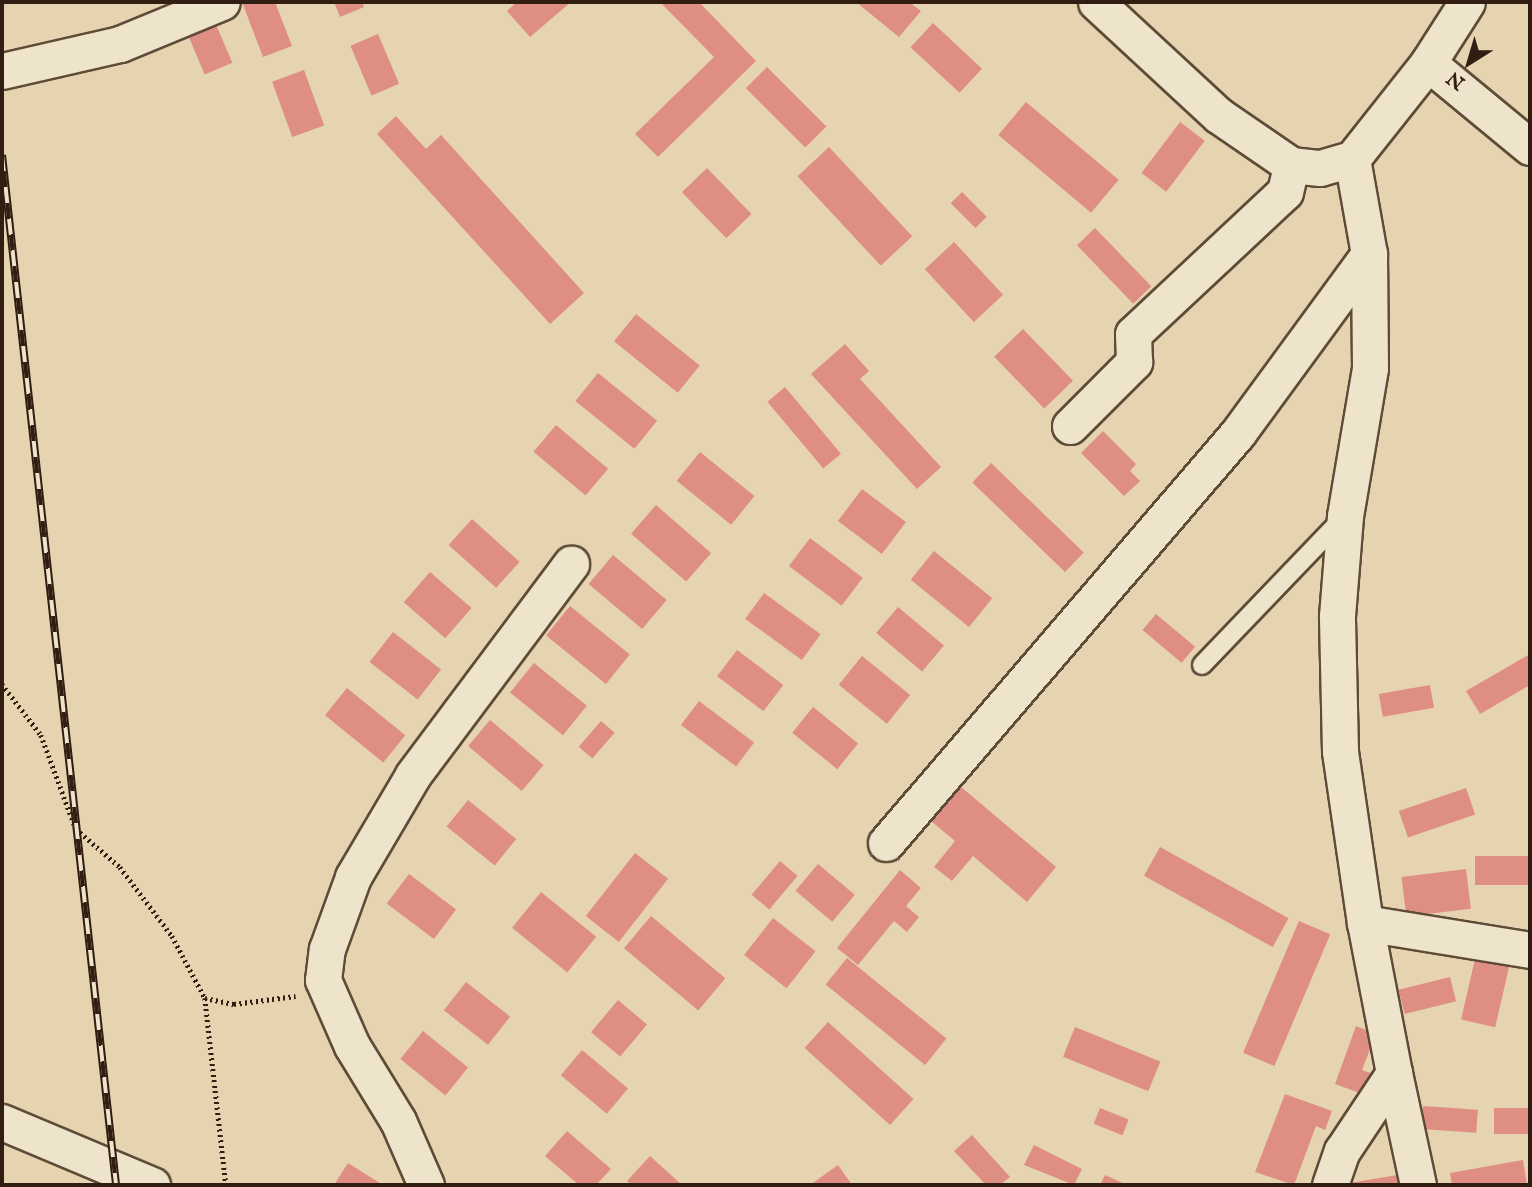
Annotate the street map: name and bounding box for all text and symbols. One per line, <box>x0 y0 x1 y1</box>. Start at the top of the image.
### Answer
north arrow <box>1434 28 1504 98</box>
text: N <box>1443 65 1470 94</box>

